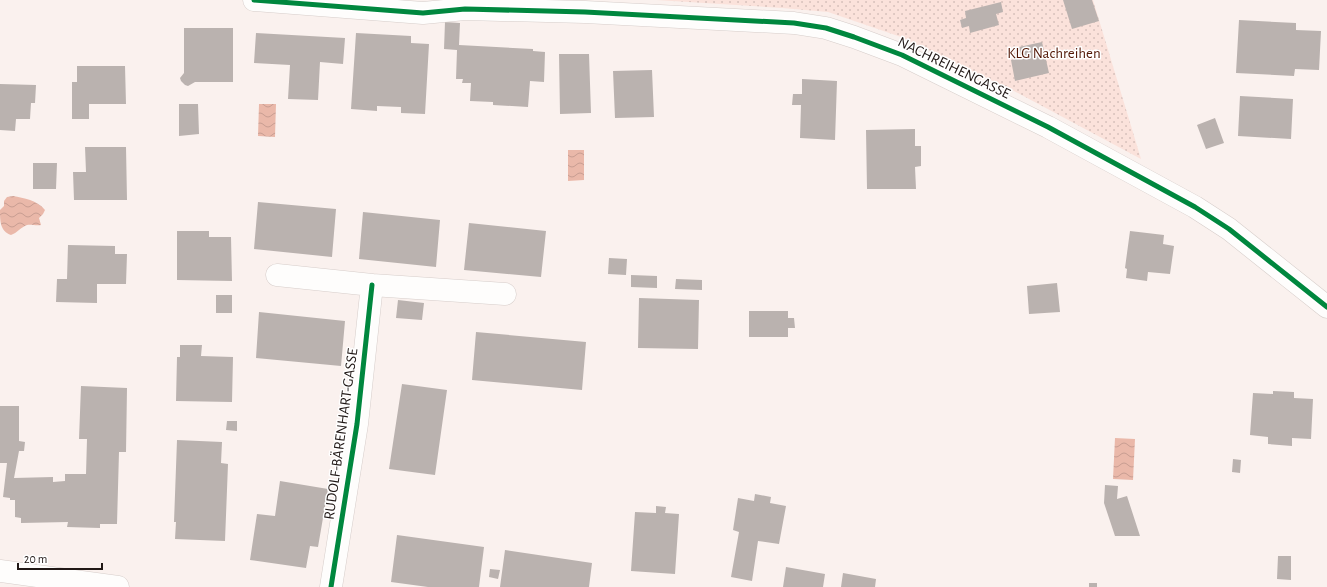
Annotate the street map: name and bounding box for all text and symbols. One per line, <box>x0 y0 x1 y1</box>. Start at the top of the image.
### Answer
street label: NACHREIHENGASSE <box>895 34 1013 102</box>
park label: KLG Nachreihen <box>1007 46 1101 61</box>
street label: RUDOLF-BÄRENHART-GASSE <box>321 347 360 521</box>
scale bar <box>18 545 102 571</box>
text: 20 m <box>24 553 47 565</box>

